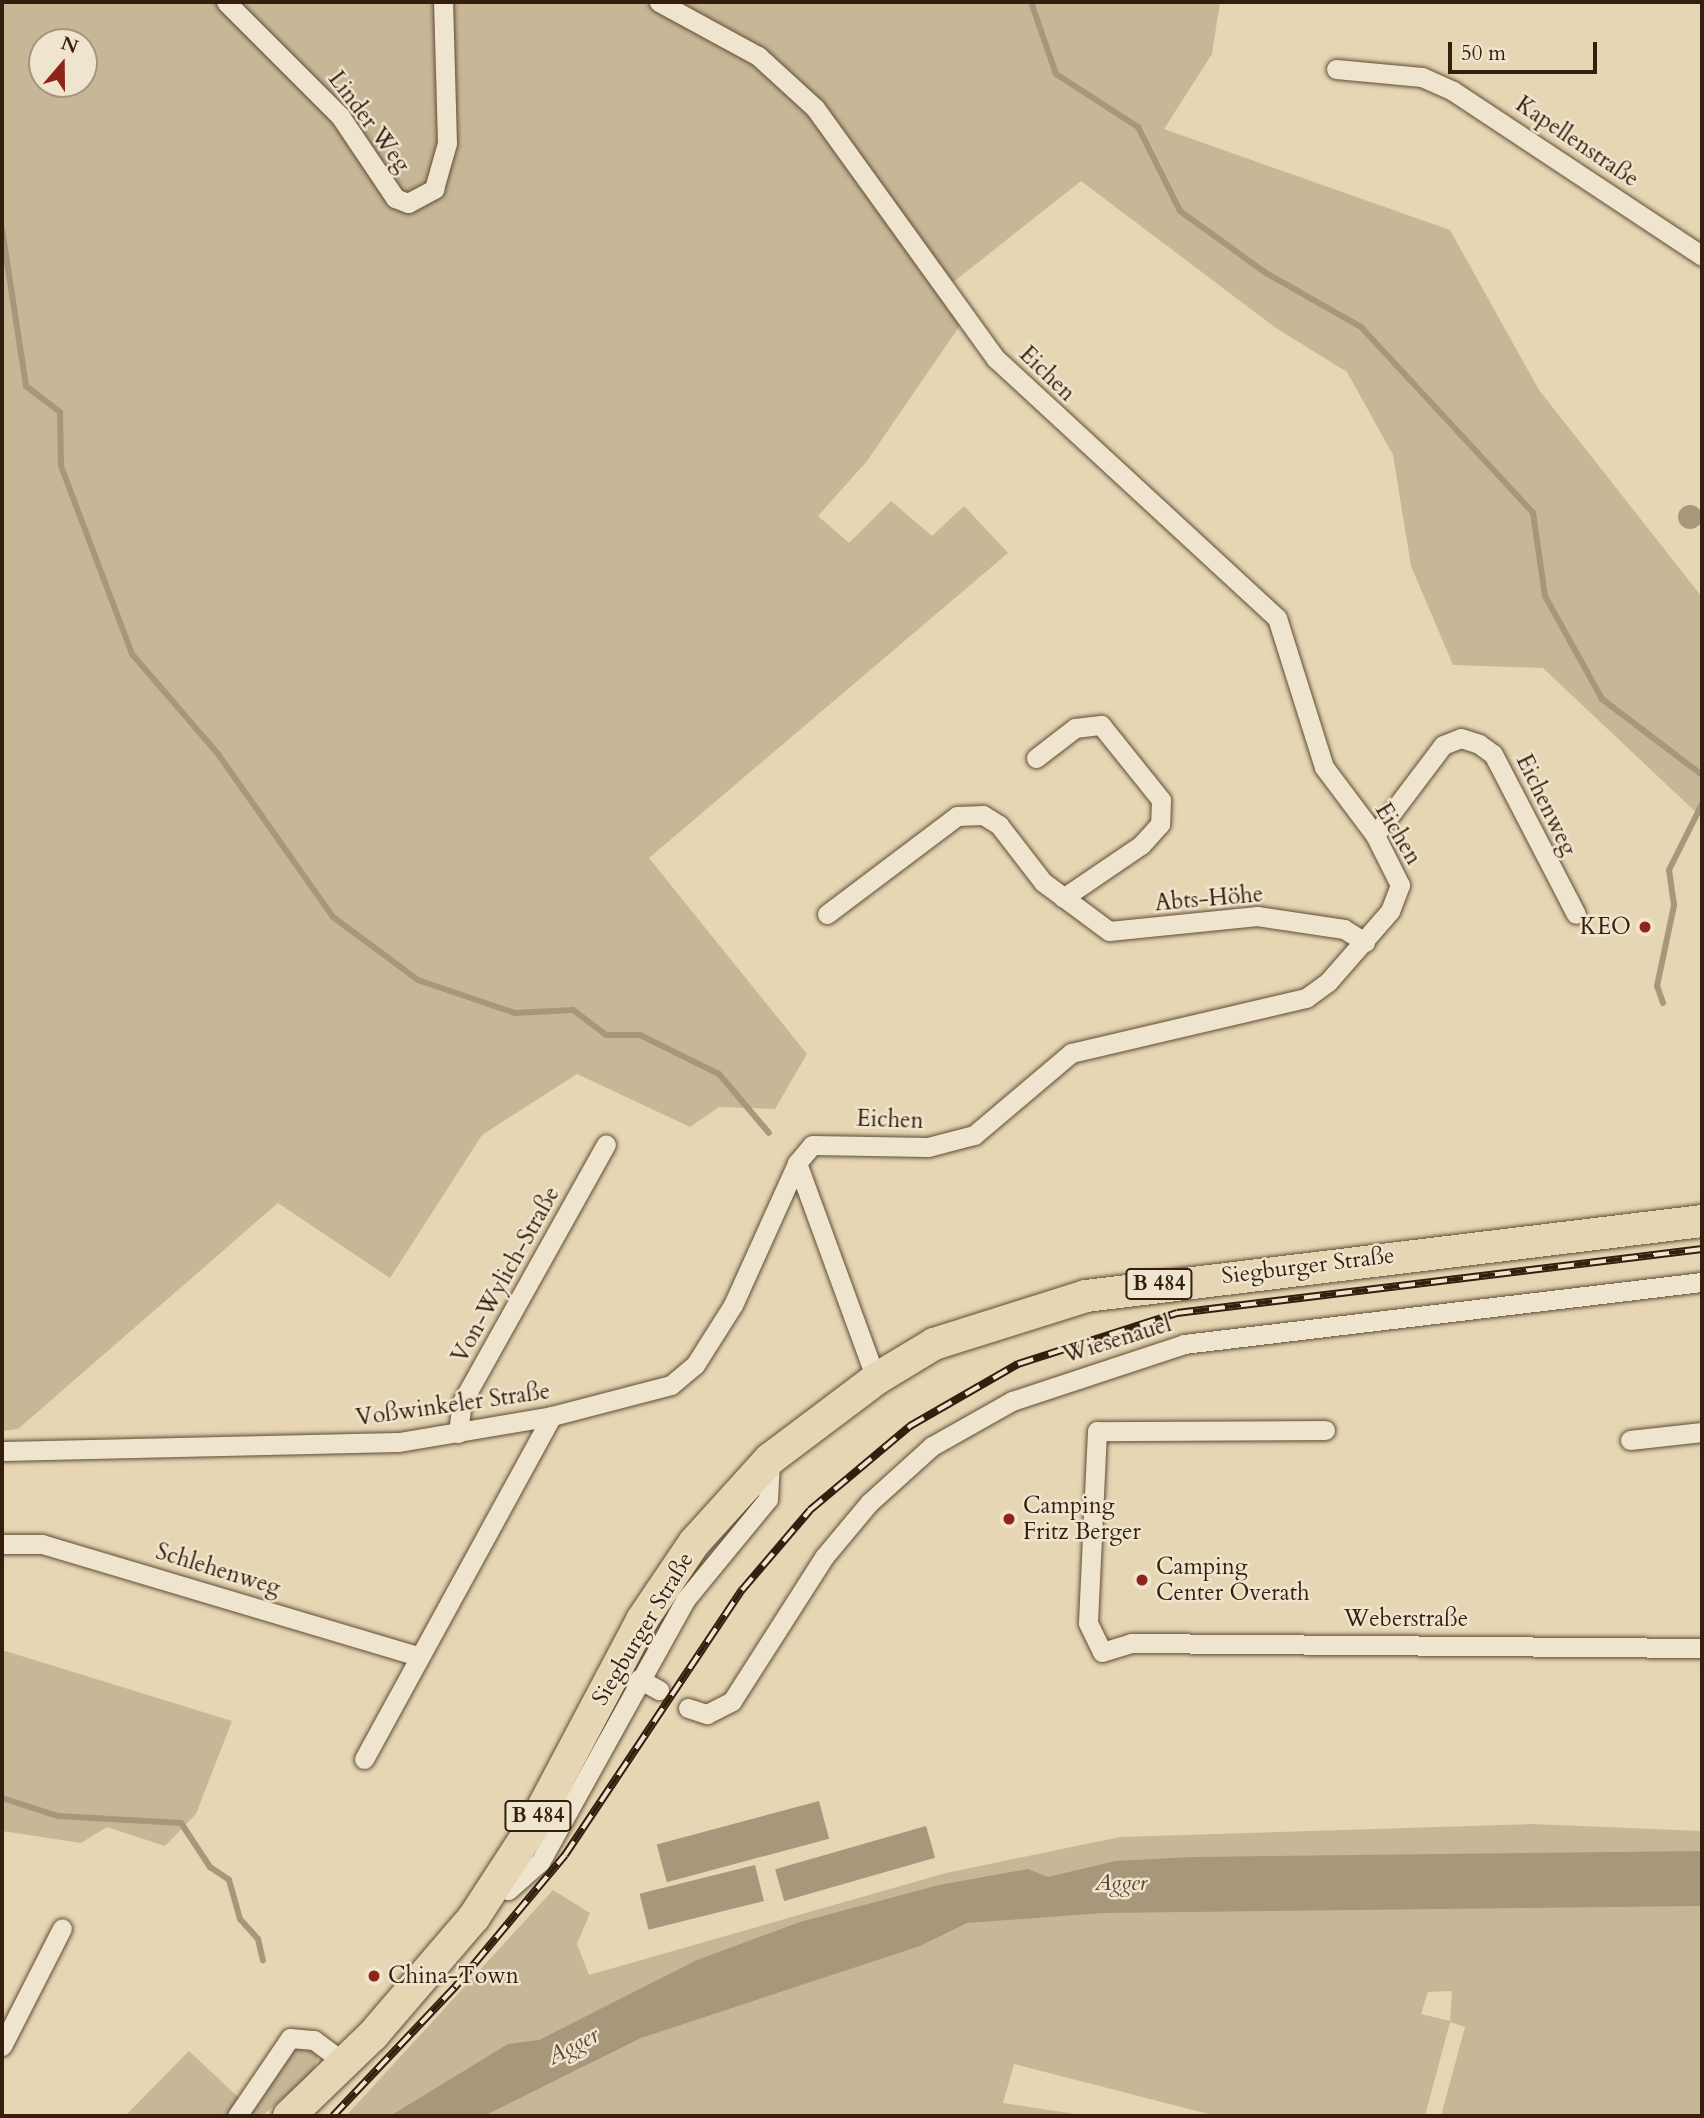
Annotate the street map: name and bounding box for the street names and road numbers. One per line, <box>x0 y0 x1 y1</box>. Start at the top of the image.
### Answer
street label: Linder Weg <box>322 66 416 178</box>
street label: Kapellenstraße <box>1510 91 1644 193</box>
street label: Eichen <box>1013 341 1081 407</box>
street label: Eichenweg <box>1510 750 1582 860</box>
street label: Eichen <box>1369 798 1427 870</box>
street label: Abts-Höhe <box>1154 881 1264 917</box>
street label: Eichen <box>856 1105 924 1135</box>
street label: Von-Wylich-Straße <box>446 1182 566 1368</box>
street label: Siegburger Straße <box>1220 1242 1396 1290</box>
road number: B 484 <box>1124 1266 1194 1302</box>
street label: Wiesenauel <box>1059 1310 1175 1370</box>
street label: Voßwinkeler Straße <box>354 1378 552 1432</box>
street label: Schlehenweg <box>152 1538 284 1602</box>
street label: Siegburger Straße <box>586 1547 700 1711</box>
street label: Weberstraße <box>1344 1605 1468 1633</box>
road number: B 484 <box>503 1798 573 1834</box>

